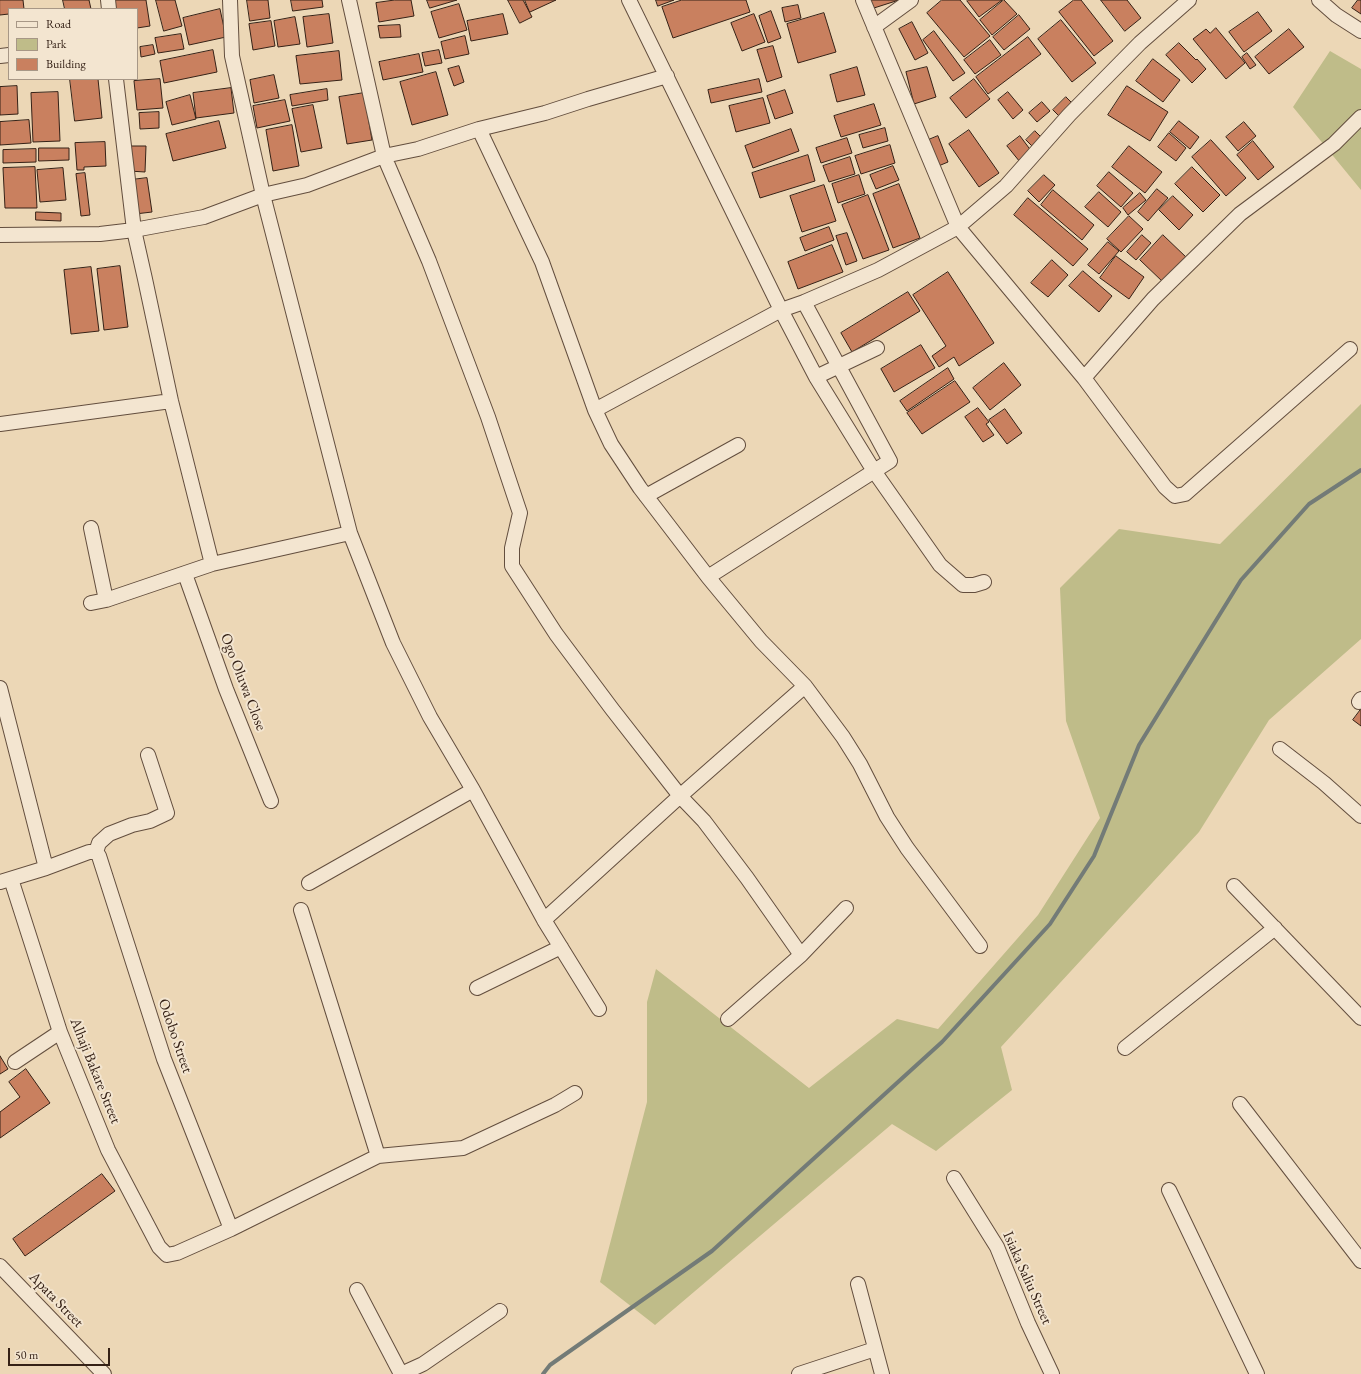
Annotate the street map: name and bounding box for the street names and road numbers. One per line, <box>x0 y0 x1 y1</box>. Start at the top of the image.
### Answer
street label: Ogo Oluwa Close <box>216 631 270 733</box>
street label: Odobo Street <box>154 996 196 1076</box>
street label: Alhaji Bakare Street <box>66 1016 124 1126</box>
street label: Isiaka Saliu Street <box>998 1229 1056 1327</box>
street label: Apata Street <box>25 1268 87 1332</box>

